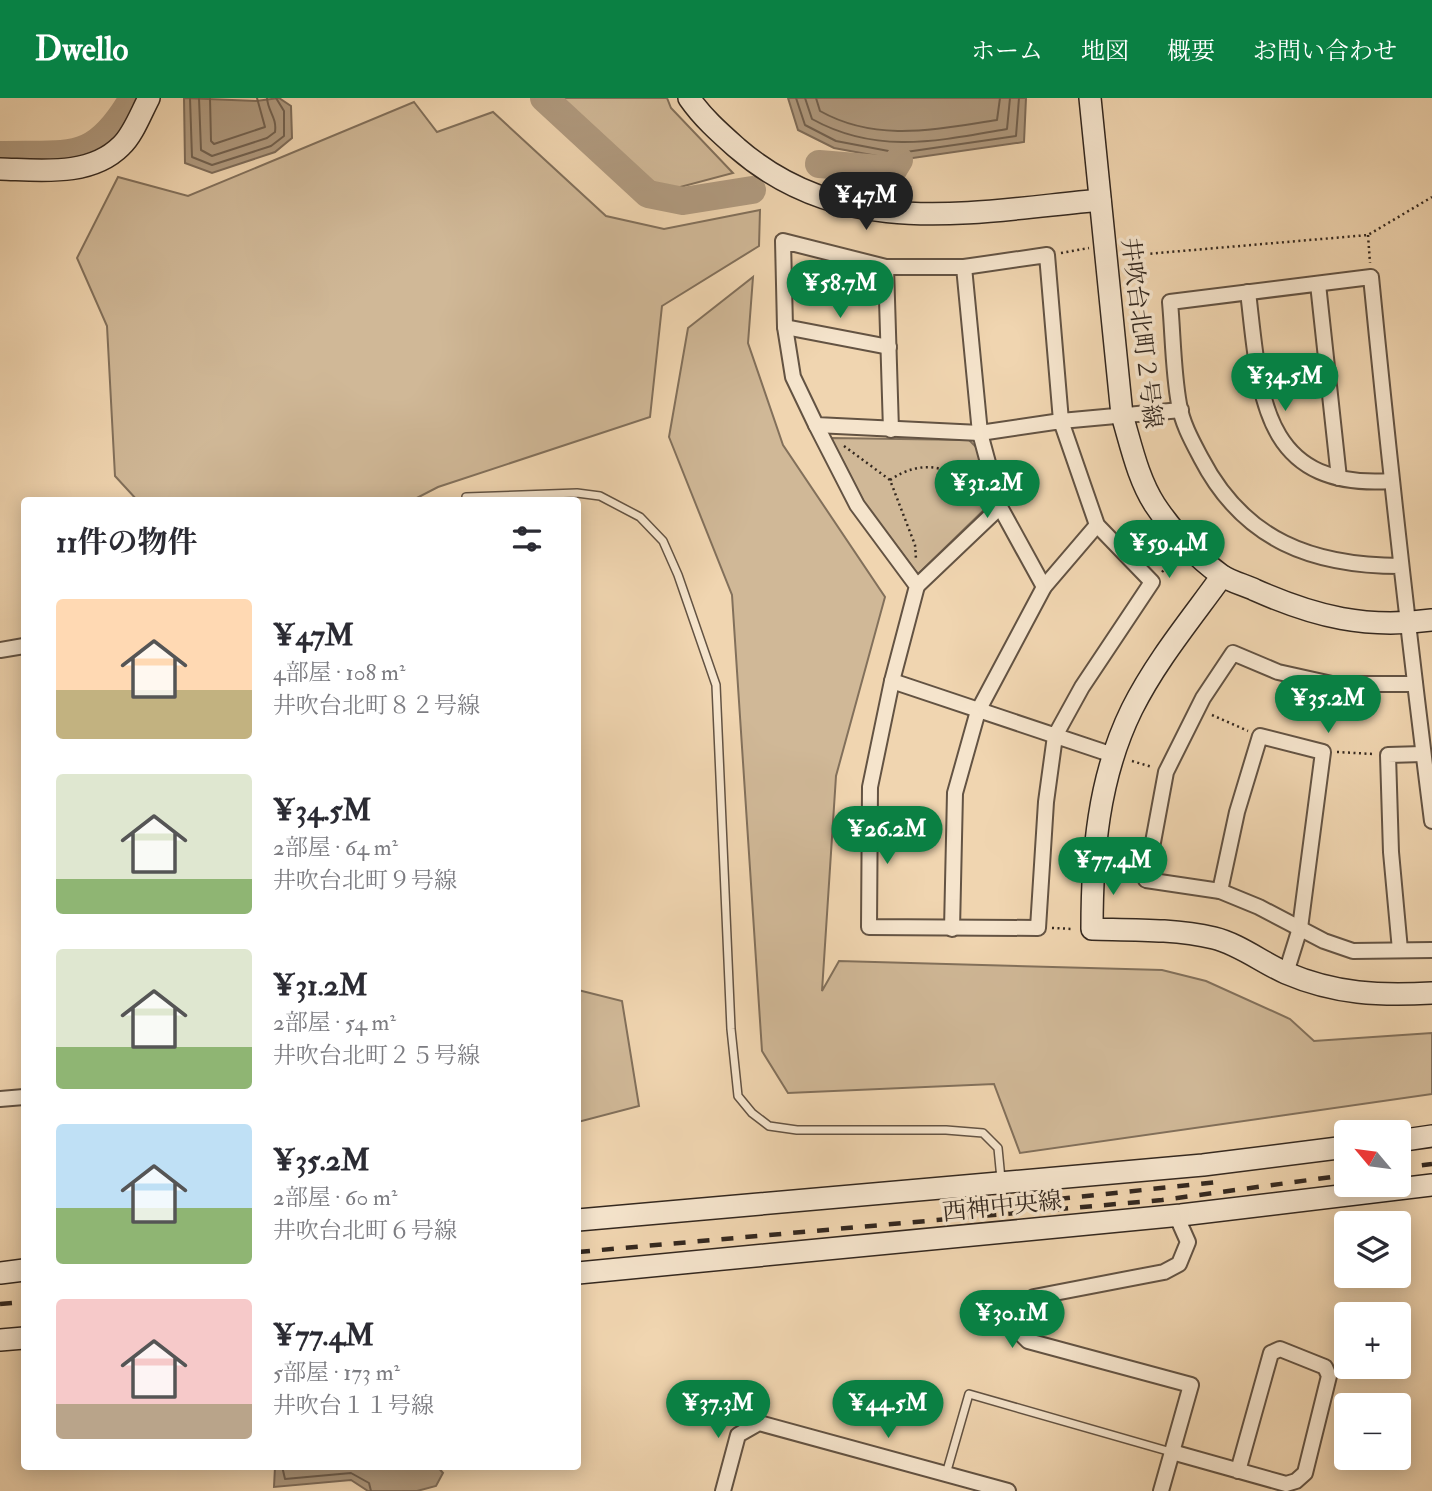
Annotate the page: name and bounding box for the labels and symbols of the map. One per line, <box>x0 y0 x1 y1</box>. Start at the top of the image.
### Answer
pin: ¥47M <box>825 172 907 232</box>
street label: 井吹台北町２号線 <box>1114 236 1169 430</box>
pin: ¥58.7M <box>783 260 897 320</box>
pin: ¥34.5M <box>1228 354 1342 413</box>
pin: ¥31.2M <box>930 460 1044 520</box>
pin: ¥59.4M <box>1112 520 1226 580</box>
pin: ¥35.2M <box>1271 676 1385 735</box>
pin: ¥26.2M <box>830 806 944 866</box>
pin: ¥77.4M <box>1056 838 1170 897</box>
north arrow <box>1334 1120 1410 1197</box>
street label: 西神中央線 <box>941 1185 1063 1228</box>
pin: ¥30.1M <box>955 1290 1069 1350</box>
pin: ¥37.3M <box>661 1380 775 1440</box>
pin: ¥44.5M <box>831 1380 945 1440</box>

